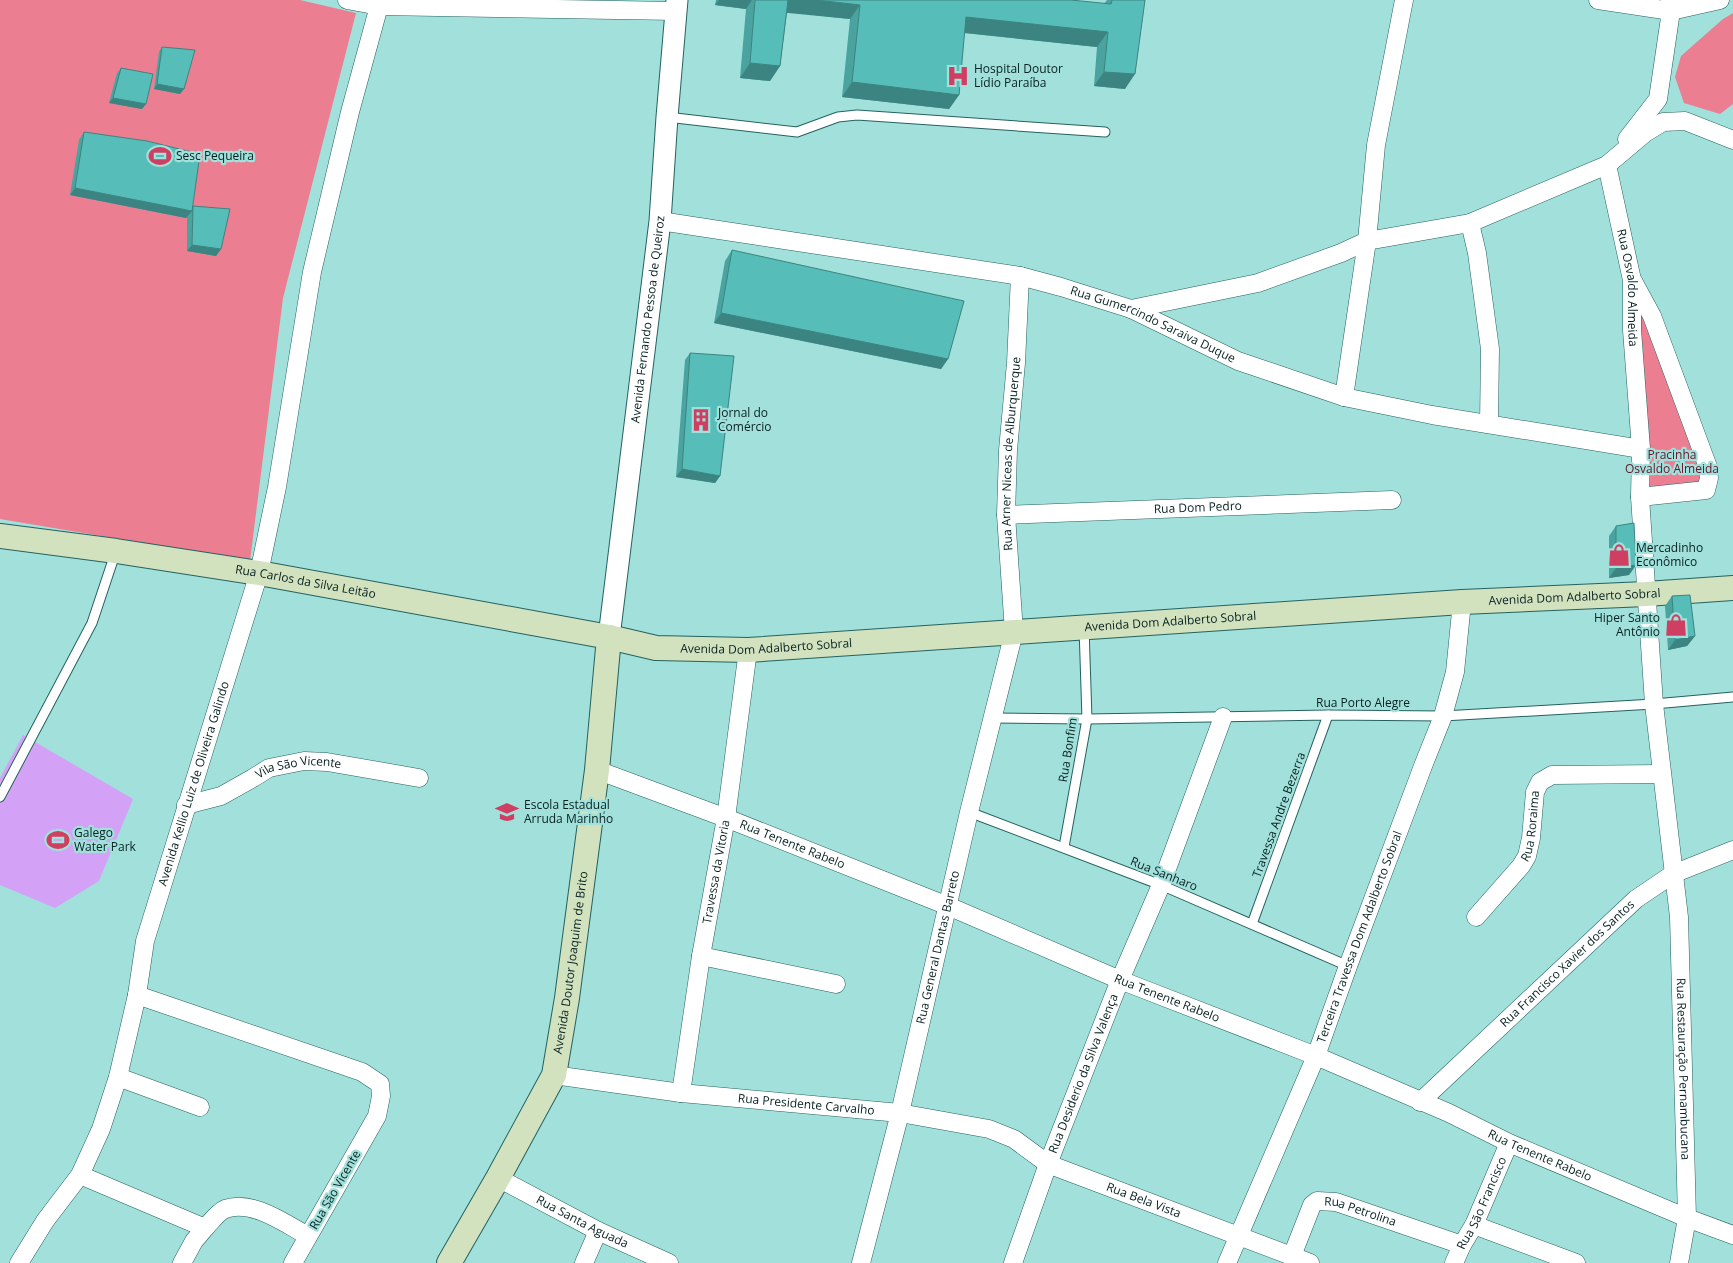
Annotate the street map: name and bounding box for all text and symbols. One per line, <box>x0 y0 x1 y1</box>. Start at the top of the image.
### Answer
place label: Hospital Doutor Lídio Paraíba <box>974 60 1063 91</box>
hospital icon: Hospital Doutor Lídio Paraíba <box>945 63 971 89</box>
sports icon: Sesc Pequeira <box>147 143 173 169</box>
place label: Sesc Pequeira <box>176 147 254 164</box>
street label: Avenida Fernando Pessoa de Queiroz <box>626 215 668 424</box>
street label: Rua Osvaldo Almeida <box>1613 227 1642 347</box>
street label: Rua Gumercindo Saraiva Duque <box>1068 281 1239 367</box>
street label: Rua Arner Niceas de Alburquerque <box>997 356 1024 551</box>
place label: Jornal do Comércio <box>717 404 772 435</box>
building icon: Jornal do Comércio <box>688 407 714 433</box>
park label: Pracinha Osvaldo Almeida <box>1625 446 1719 477</box>
street label: Rua Dom Pedro <box>1153 497 1242 517</box>
place label: Mercadinho Econômico <box>1636 539 1703 570</box>
shop icon: Mercadinho Econômico <box>1606 542 1632 568</box>
street label: Rua Carlos da Silva Leitão <box>234 560 377 602</box>
street label: Avenida Dom Adalberto Sobral <box>1488 584 1661 609</box>
street label: Avenida Dom Adalberto Sobral <box>1084 607 1257 635</box>
place label: Hiper Santo Antônio <box>1594 609 1660 640</box>
shop icon: Hiper Santo Antônio <box>1663 612 1689 638</box>
street label: Avenida Dom Adalberto Sobral <box>680 634 853 658</box>
street label: Avenida Kellio Luiz de Oliveira Galindo <box>154 679 233 888</box>
street label: Rua Porto Alegre <box>1316 694 1410 711</box>
street label: Rua Bonfim <box>1054 716 1081 783</box>
street label: Travessa Andre Bezerra <box>1248 750 1309 880</box>
street label: Vila São Vicente <box>252 751 343 783</box>
street label: Rua Roraima <box>1516 790 1543 865</box>
place label: Escola Estadual Arruda Marinho <box>524 796 613 827</box>
school or university icon: Escola Estadual Arruda Marinho <box>494 799 520 825</box>
street label: Rua Tenente Rabelo <box>737 815 848 872</box>
street label: Travessa da Vitoria <box>698 818 734 925</box>
place label: Galego Water Park <box>74 824 137 855</box>
sports icon: Galego Water Park <box>45 827 71 853</box>
street label: Terceira Travessa Dom Adalberto Sobral <box>1312 828 1406 1045</box>
street label: Rua Sanharo <box>1128 852 1200 895</box>
street label: Rua General Dantas Barreto <box>912 869 963 1026</box>
street label: Avenida Doutor Joaquim de Brito <box>549 870 592 1055</box>
street label: Rua Francisco Xavier dos Santos <box>1496 896 1638 1031</box>
street label: Rua Tenente Rabelo <box>1112 969 1222 1026</box>
street label: Rua Restauração Pernambucana <box>1673 978 1694 1160</box>
street label: Rua Desiderio da Silva Valença <box>1044 991 1122 1156</box>
street label: Rua Presidente Carvalho <box>737 1089 875 1119</box>
street label: Rua Tenente Rabelo <box>1485 1125 1595 1185</box>
street label: Rua São Vicente <box>305 1147 364 1233</box>
street label: Rua São Francisco <box>1452 1154 1510 1252</box>
street label: Rua Bela Vista <box>1104 1178 1184 1222</box>
street label: Rua Santa Aguada <box>533 1191 631 1252</box>
street label: Rua Petrolina <box>1324 1192 1399 1230</box>

